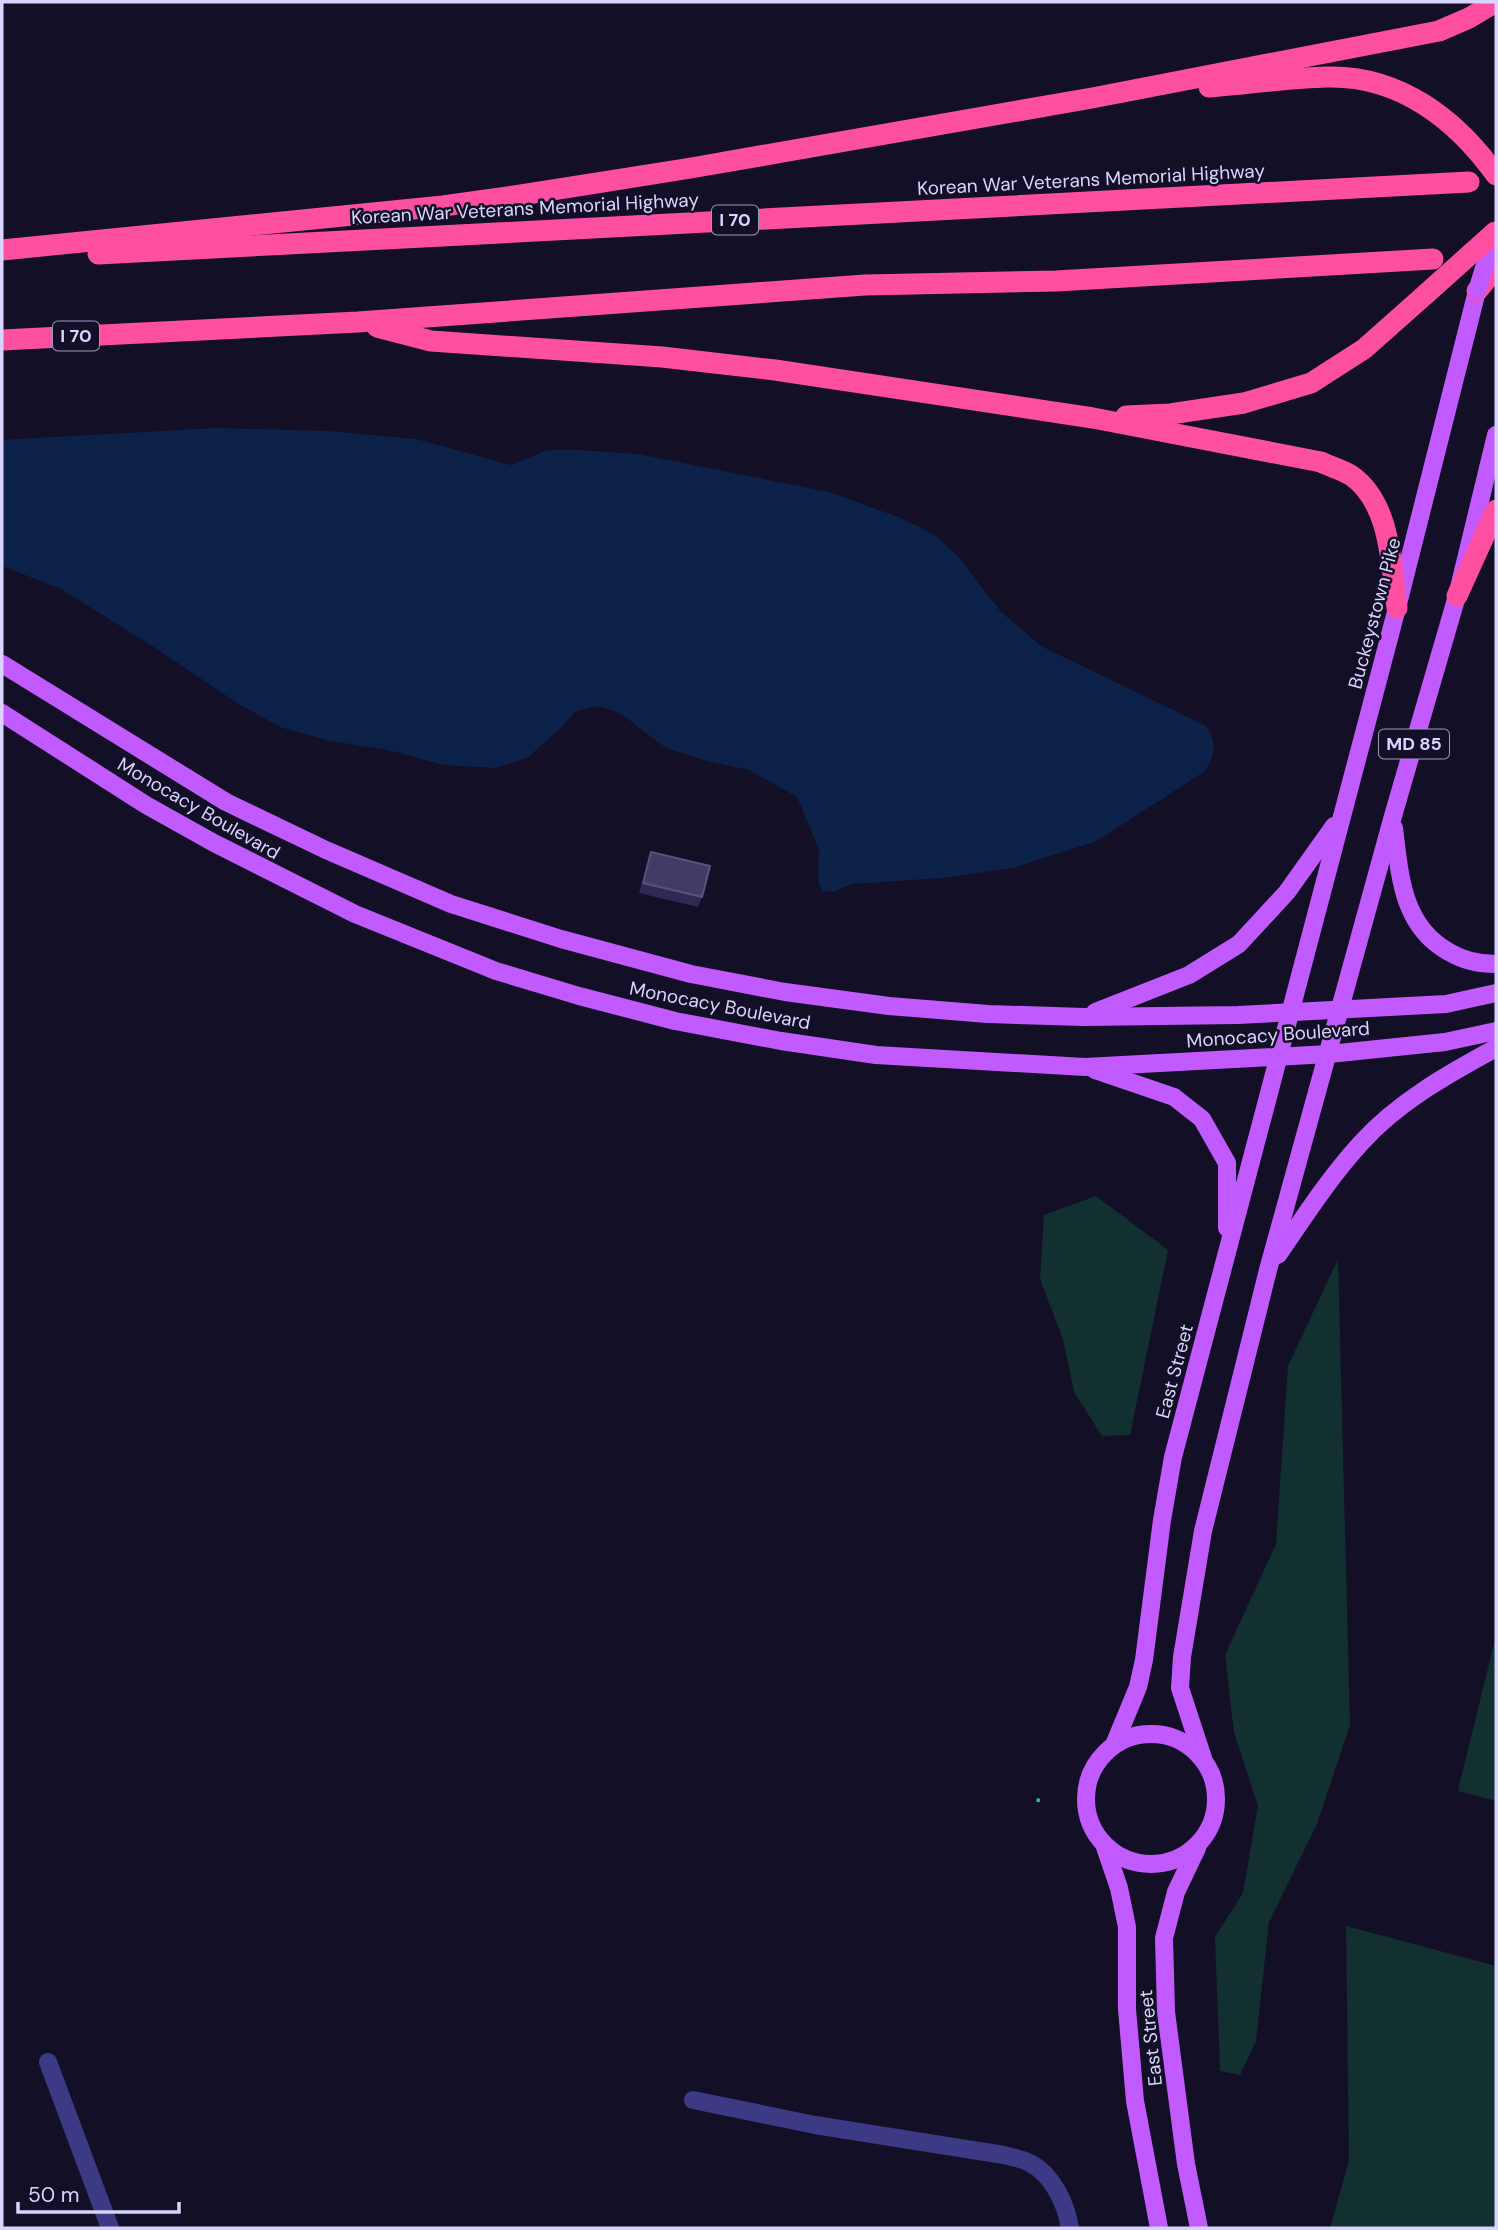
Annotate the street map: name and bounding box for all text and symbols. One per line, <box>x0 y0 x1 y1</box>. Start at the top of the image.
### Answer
street label: Korean War Veterans Memorial Highway <box>917 158 1266 201</box>
street label: Korean War Veterans Memorial Highway <box>351 187 700 230</box>
road number: I 70 <box>712 205 758 234</box>
road number: I 70 <box>53 322 99 350</box>
street label: Buckeystown Pike <box>1342 535 1407 691</box>
road number: MD 85 <box>1379 730 1449 758</box>
street label: Monocacy Boulevard <box>113 752 285 865</box>
street label: Monocacy Boulevard <box>627 976 813 1035</box>
street label: Monocacy Boulevard <box>1185 1016 1371 1053</box>
street label: East Street <box>1150 1321 1199 1421</box>
street label: East Street <box>1133 1989 1168 2087</box>
scale bar <box>18 2170 178 2214</box>
text: 50 m <box>28 2181 79 2209</box>

